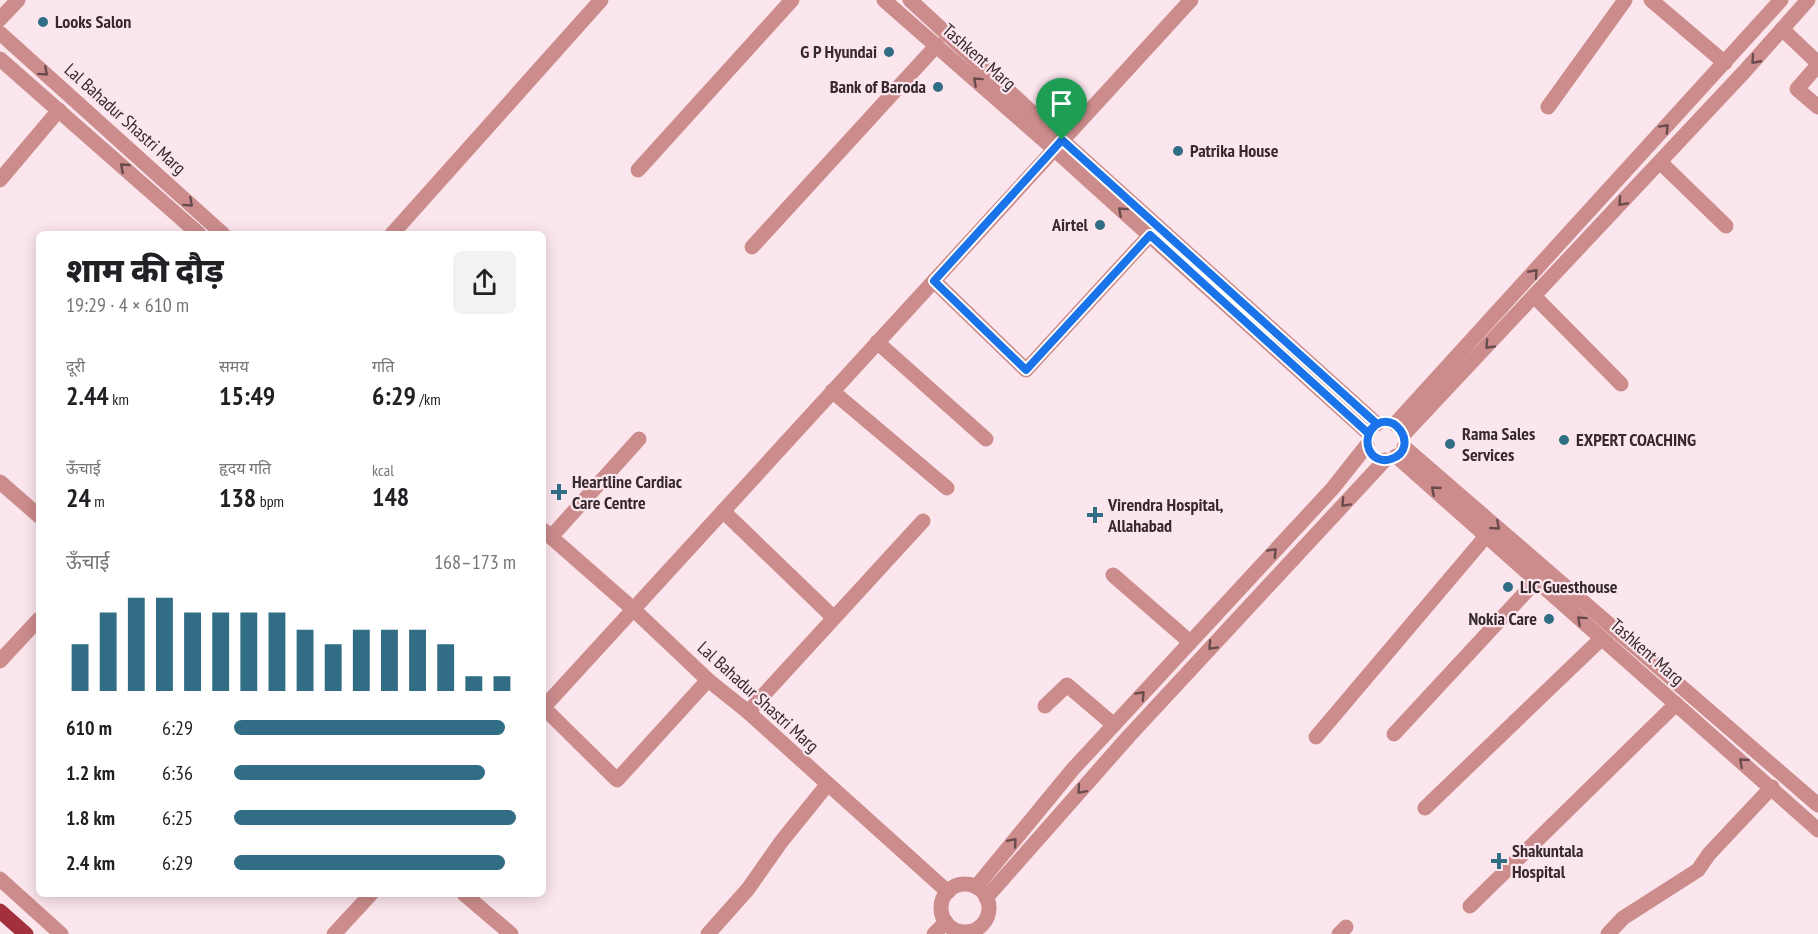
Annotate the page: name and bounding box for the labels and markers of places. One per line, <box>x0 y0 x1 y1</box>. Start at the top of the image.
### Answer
place label: Looks Salon <box>55 10 131 33</box>
marker: Looks Salon <box>36 15 50 29</box>
place label: G P Hyundai <box>800 40 877 63</box>
marker: G P Hyundai <box>882 45 896 59</box>
place label: Bank of Baroda <box>830 75 926 98</box>
pin <box>1036 78 1087 140</box>
marker: Bank of Baroda <box>931 80 945 94</box>
place label: Patrika House <box>1190 139 1279 162</box>
marker: Patrika House <box>1171 144 1185 158</box>
place label: Airtel <box>1051 213 1089 236</box>
marker: Airtel <box>1093 218 1107 232</box>
place label: Rama Sales Services <box>1462 422 1535 466</box>
place label: EXPERT COACHING <box>1576 428 1696 451</box>
marker: EXPERT COACHING <box>1557 433 1571 447</box>
marker: Rama Sales Services <box>1443 437 1457 451</box>
place label: Heartline Cardiac Care Centre <box>572 470 683 514</box>
marker: Heartline Cardiac Care Centre <box>550 483 568 501</box>
place label: Virendra Hospital, Allahabad <box>1107 493 1224 537</box>
marker: Virendra Hospital, Allahabad <box>1086 506 1104 524</box>
place label: LIC Guesthouse <box>1520 575 1618 598</box>
marker: LIC Guesthouse <box>1501 580 1515 594</box>
place label: Nokia Care <box>1468 607 1537 630</box>
marker: Nokia Care <box>1542 612 1556 626</box>
place label: Shakuntala Hospital <box>1512 839 1583 883</box>
marker: Shakuntala Hospital <box>1490 852 1508 870</box>

